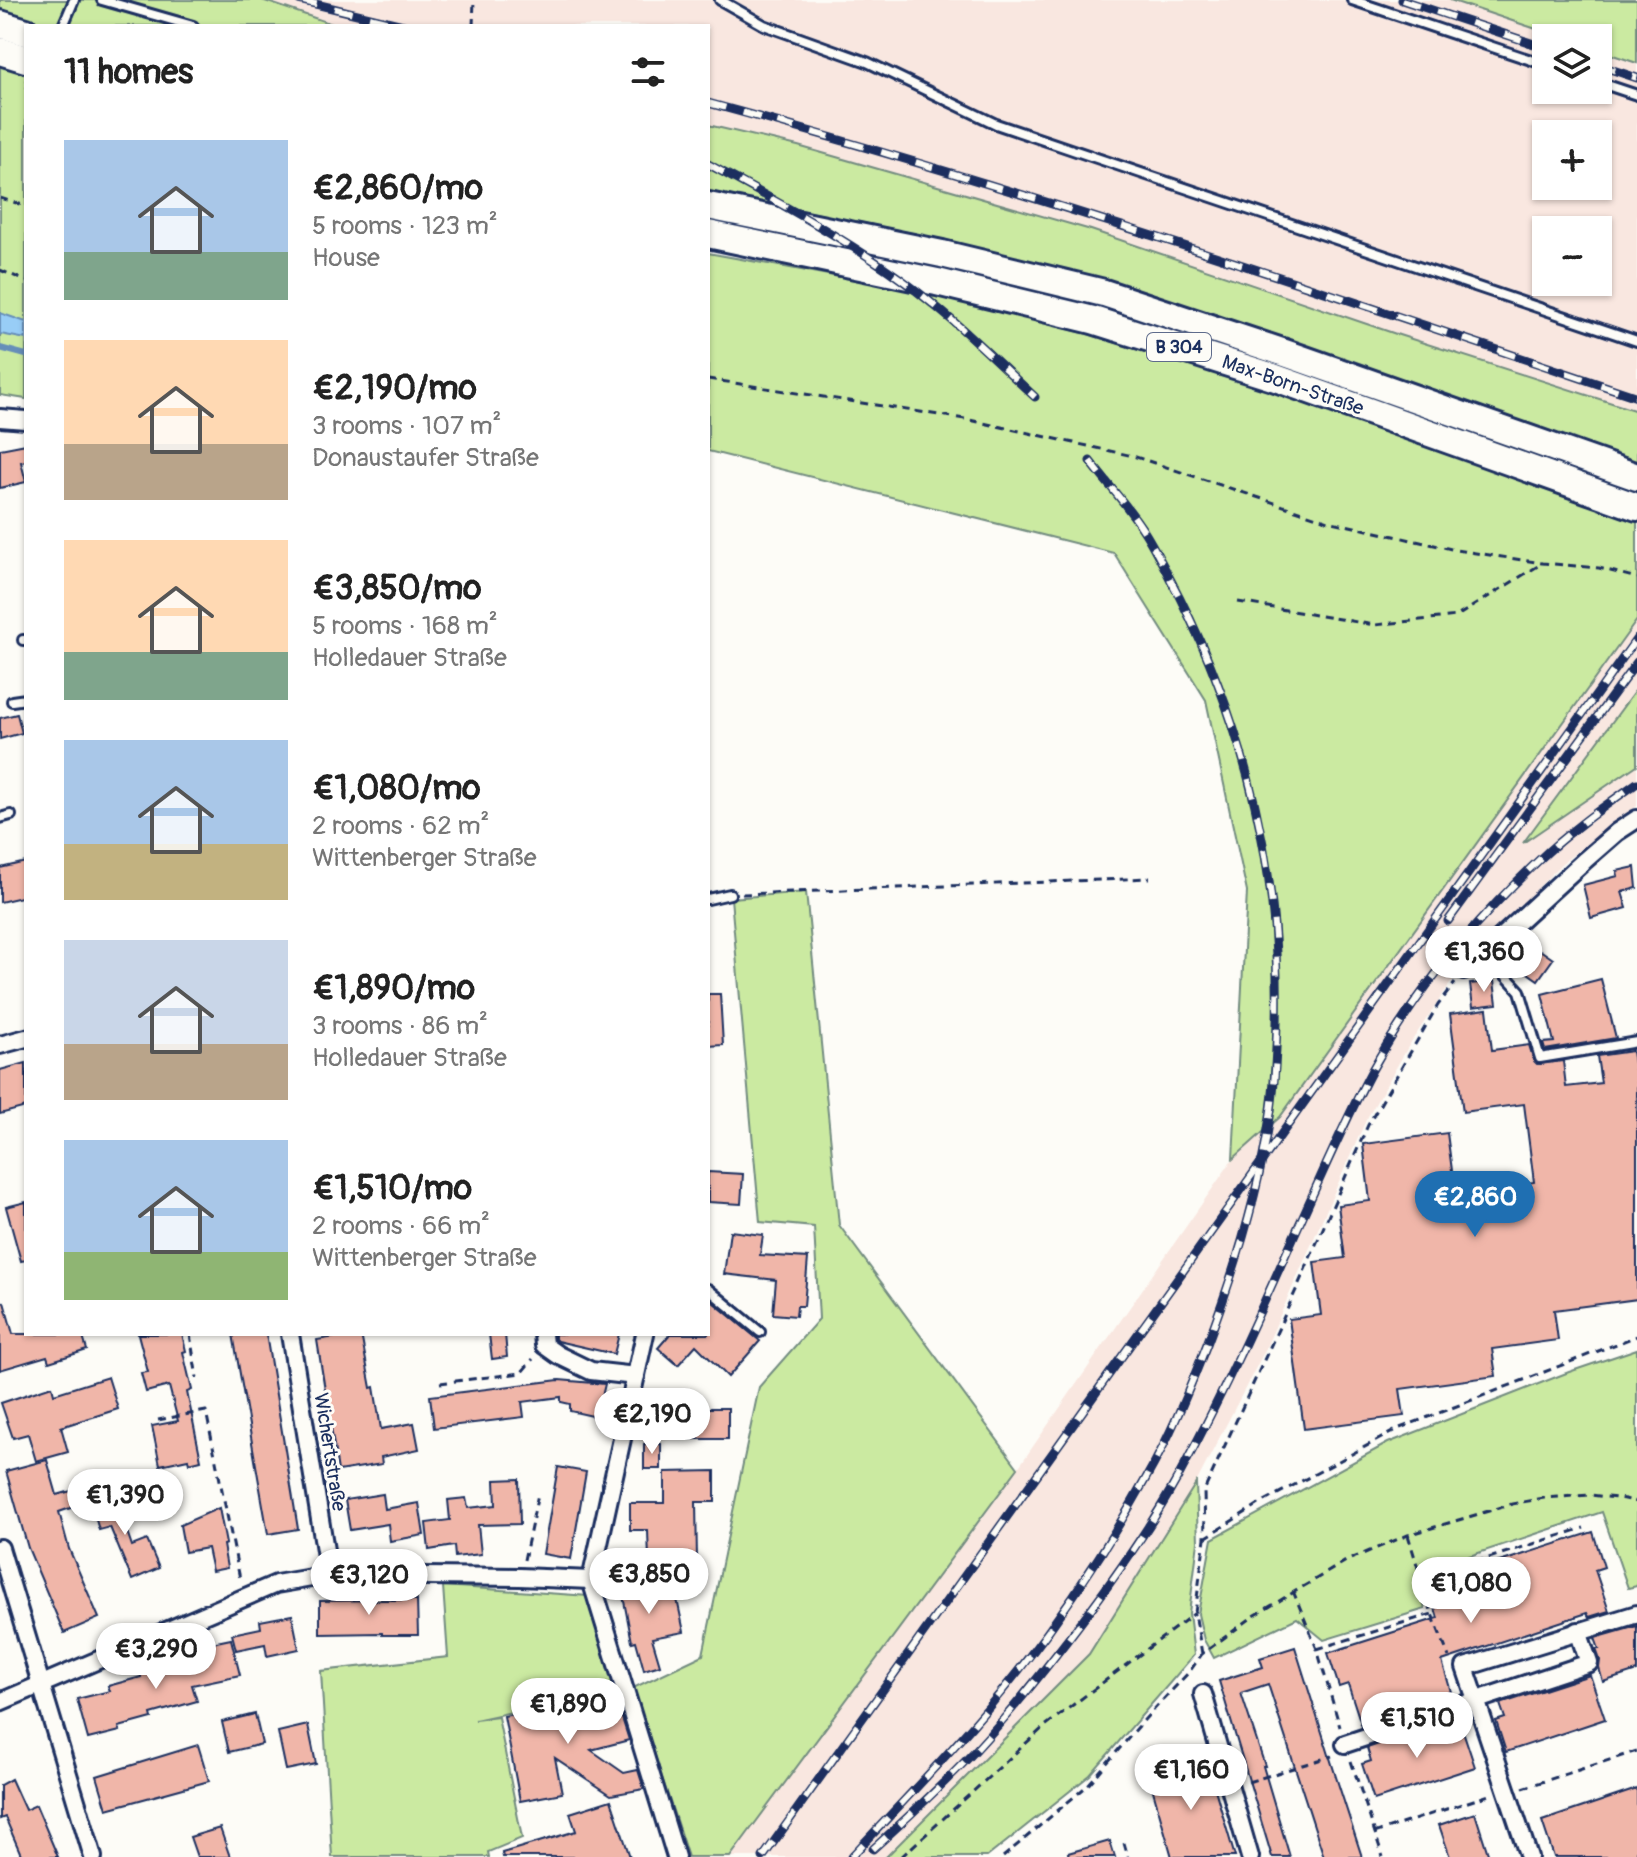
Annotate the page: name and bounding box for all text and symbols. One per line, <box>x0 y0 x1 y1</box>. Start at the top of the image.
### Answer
map controls <box>1532 24 1612 296</box>
button: layers <box>1532 24 1612 104</box>
icon: filters <box>626 50 670 94</box>
text: 11 homes <box>64 51 193 94</box>
button: + <box>1532 120 1612 200</box>
text: €2,860/mo <box>312 167 483 210</box>
icon: home <box>128 172 224 268</box>
text: 5 rooms · 123 m² <box>312 210 498 242</box>
button: − <box>1532 216 1612 296</box>
text: House <box>312 242 380 274</box>
road number: B 304 <box>1147 333 1211 361</box>
street label: Max-Born-Straße <box>1219 349 1367 421</box>
text: €2,190/mo <box>312 367 477 410</box>
icon: home <box>128 372 224 468</box>
text: 3 rooms · 107 m² <box>312 410 501 442</box>
text: Donaustaufer Straße <box>312 442 539 474</box>
text: €3,850/mo <box>312 567 482 610</box>
icon: home <box>128 572 224 668</box>
text: 5 rooms · 168 m² <box>312 610 498 642</box>
text: Holledauer Straße <box>312 642 507 674</box>
text: €1,080/mo <box>312 767 481 810</box>
icon: home <box>128 772 224 868</box>
text: 2 rooms · 62 m² <box>312 810 489 842</box>
text: Wittenberger Straße <box>312 842 536 874</box>
pin: €1,360 <box>1419 926 1549 994</box>
text: €1,360 <box>1443 936 1525 968</box>
text: €1,890/mo <box>312 967 475 1010</box>
icon: home <box>128 972 224 1068</box>
text: 3 rooms · 86 m² <box>312 1010 488 1042</box>
text: Holledauer Straße <box>312 1042 507 1074</box>
text: €1,510/mo <box>312 1167 472 1210</box>
pin: €2,860 <box>1410 1171 1540 1239</box>
icon: home <box>128 1172 224 1268</box>
text: €2,860 <box>1433 1181 1517 1213</box>
text: 2 rooms · 66 m² <box>312 1210 490 1242</box>
text: Wittenberger Straße <box>312 1242 536 1274</box>
pin: €2,190 <box>587 1388 717 1456</box>
street label: Wichertstraße <box>308 1391 352 1513</box>
text: €2,190 <box>612 1398 692 1430</box>
pin: €1,390 <box>60 1469 190 1537</box>
text: €1,390 <box>85 1479 165 1511</box>
pin: €3,850 <box>584 1548 714 1616</box>
pin: €3,120 <box>304 1549 434 1617</box>
pin: €1,080 <box>1406 1557 1536 1625</box>
text: €3,850 <box>607 1558 691 1590</box>
text: €3,120 <box>329 1559 409 1591</box>
text: €1,080 <box>1430 1567 1512 1599</box>
pin: €3,290 <box>91 1623 221 1691</box>
text: €3,290 <box>114 1633 198 1665</box>
pin: €1,890 <box>503 1678 633 1746</box>
text: €1,890 <box>529 1688 607 1720</box>
pin: €1,510 <box>1352 1692 1482 1760</box>
text: €1,510 <box>1379 1702 1455 1734</box>
pin: €1,160 <box>1126 1744 1256 1812</box>
text: €1,160 <box>1153 1754 1230 1786</box>

